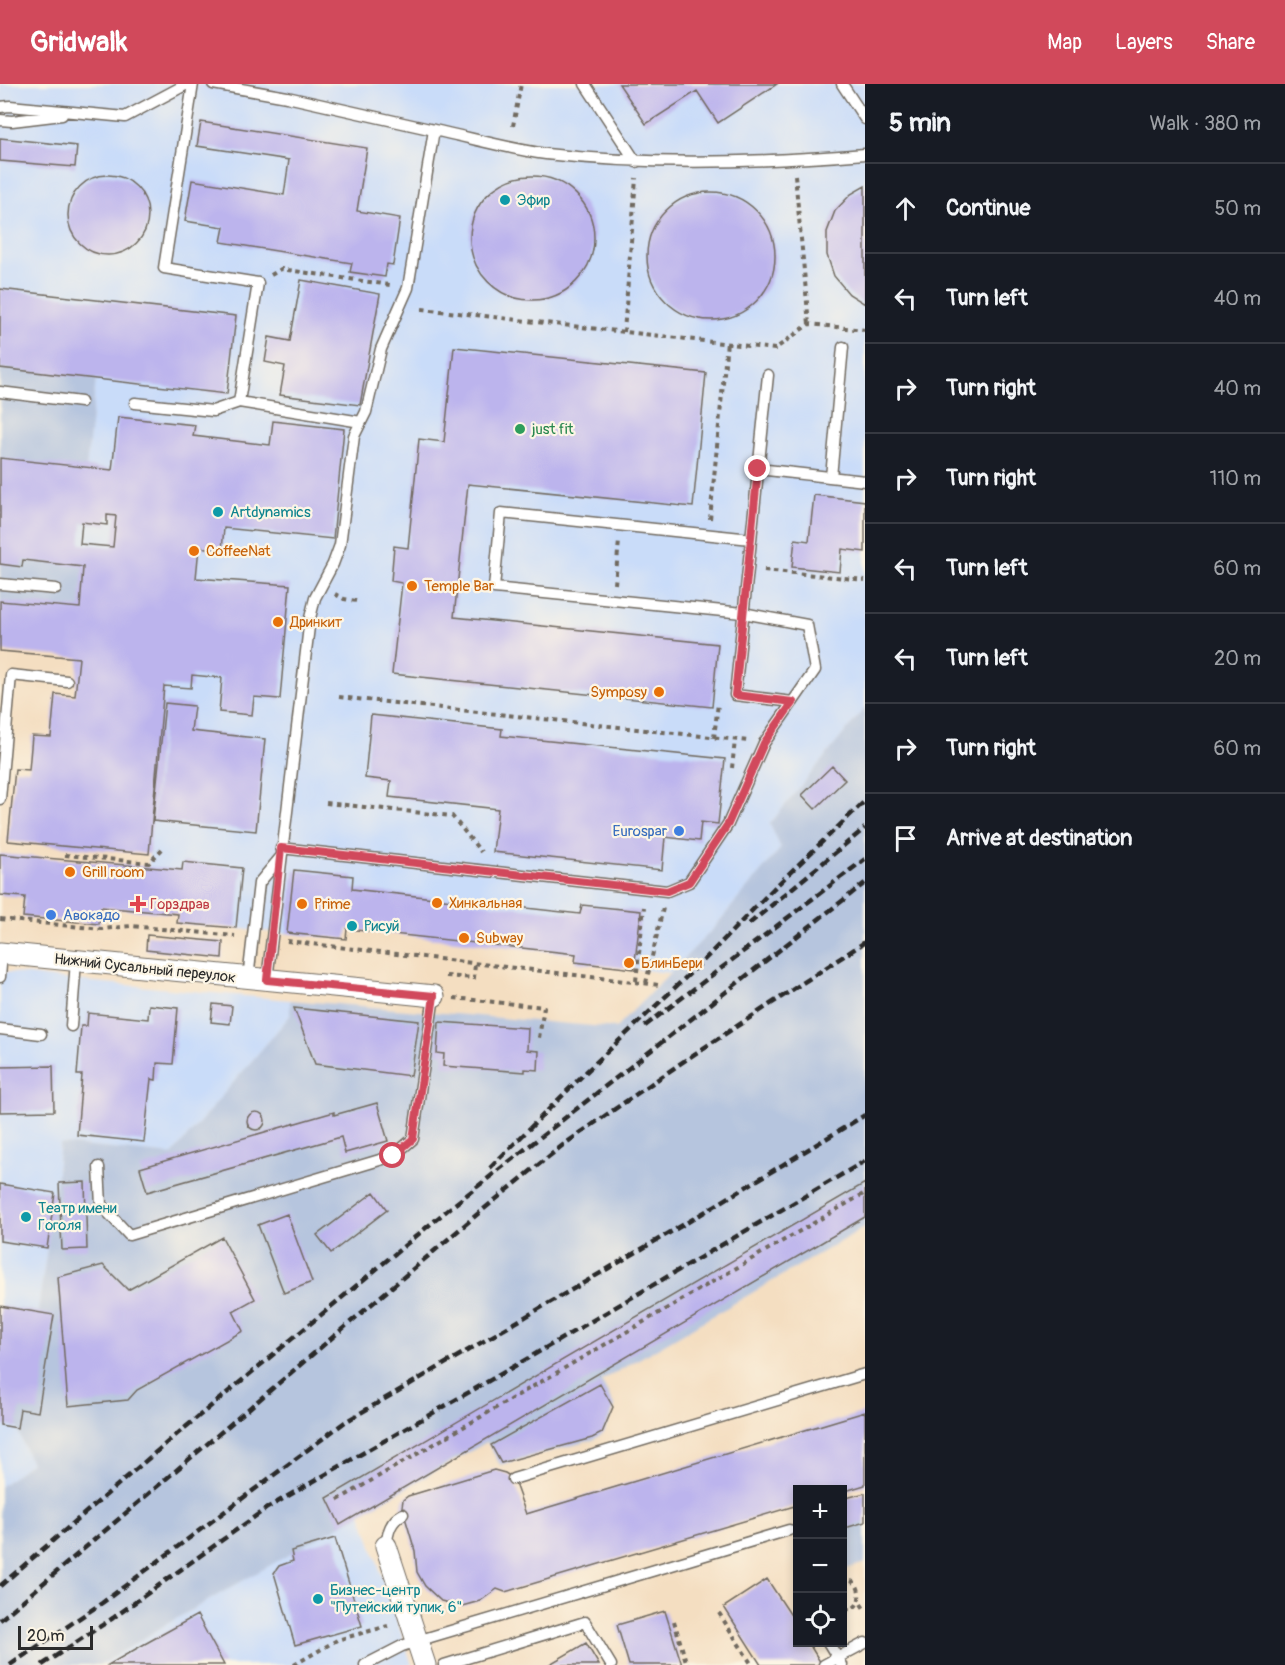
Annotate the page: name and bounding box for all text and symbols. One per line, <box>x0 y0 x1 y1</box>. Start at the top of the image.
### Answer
text: Gridwalk <box>30 25 128 60</box>
text: Map <box>1047 29 1082 56</box>
text: Layers <box>1115 29 1173 56</box>
text: Share <box>1206 29 1255 56</box>
text: 5 min <box>889 107 951 139</box>
text: Walk · 380 m <box>1149 111 1261 136</box>
place label: Эфир <box>517 191 550 210</box>
icon: ahead <box>889 192 922 225</box>
marker: Эфир <box>498 193 512 207</box>
text: Continue <box>946 194 1030 222</box>
text: 50 m <box>1214 196 1261 221</box>
icon: left <box>889 282 922 315</box>
text: Turn left <box>946 284 1028 312</box>
text: 40 m <box>1214 286 1261 311</box>
icon: right <box>889 372 922 405</box>
text: Turn right <box>946 374 1036 402</box>
text: 40 m <box>1214 376 1261 401</box>
place label: just fit <box>531 420 574 439</box>
marker: just fit <box>513 422 527 436</box>
route end <box>744 455 770 481</box>
icon: right <box>889 462 922 495</box>
text: Turn right <box>946 464 1036 492</box>
text: 110 m <box>1210 466 1261 491</box>
place label: Artdynamics <box>230 503 311 522</box>
marker: Artdynamics <box>211 505 225 519</box>
place label: CoffeeNat <box>206 542 272 561</box>
marker: CoffeeNat <box>187 544 201 558</box>
icon: left <box>889 552 922 585</box>
text: Turn left <box>946 554 1028 582</box>
text: 60 m <box>1214 556 1261 581</box>
place label: Temple Bar <box>424 577 495 596</box>
marker: Temple Bar <box>405 579 419 593</box>
place label: Дринкит <box>289 613 343 632</box>
marker: Дринкит <box>271 615 285 629</box>
icon: left <box>889 642 922 675</box>
text: Turn left <box>946 644 1028 672</box>
text: 20 m <box>1214 646 1261 671</box>
place label: Symposy <box>590 683 648 702</box>
marker: Symposy <box>652 685 666 699</box>
icon: right <box>889 732 922 765</box>
text: Turn right <box>946 734 1036 762</box>
text: 60 m <box>1214 736 1261 761</box>
place label: Eurospar <box>612 822 668 841</box>
icon: arrive <box>889 822 922 855</box>
marker: Eurospar <box>672 824 686 838</box>
text: Arrive at destination <box>946 824 1132 852</box>
place label: Grill room <box>82 863 144 882</box>
marker: Grill room <box>63 865 77 879</box>
place label: Хинкальная <box>449 894 522 913</box>
place label: Горздрав <box>150 895 210 914</box>
place label: Prime <box>314 895 351 914</box>
marker: Хинкальная <box>430 896 444 910</box>
marker: Горздрав <box>131 897 145 911</box>
marker: Prime <box>295 897 309 911</box>
place label: Авокадо <box>63 906 120 925</box>
marker: Авокадо <box>44 908 58 922</box>
place label: Рисуй <box>364 917 399 936</box>
marker: Рисуй <box>345 919 359 933</box>
place label: Subway <box>476 929 524 948</box>
marker: Subway <box>457 931 471 945</box>
street label: Нижний Сусальный переулок <box>53 950 237 988</box>
place label: БлинБери <box>641 954 703 973</box>
marker: БлинБери <box>622 956 636 970</box>
route start <box>379 1142 405 1168</box>
place label: Театр имени Гоголя <box>38 1199 117 1235</box>
marker: Театр имени Гоголя <box>19 1210 33 1224</box>
map controls <box>793 1485 847 1647</box>
button: + <box>793 1485 847 1539</box>
button: − <box>793 1539 847 1593</box>
place label: Бизнес-центр "Путейский тупик, 6" <box>330 1581 462 1617</box>
marker: Бизнес-центр "Путейский тупик, 6" <box>311 1592 325 1606</box>
button: locate <box>793 1593 847 1647</box>
scale bar <box>18 1623 93 1650</box>
text: 20 m <box>27 1626 65 1646</box>

